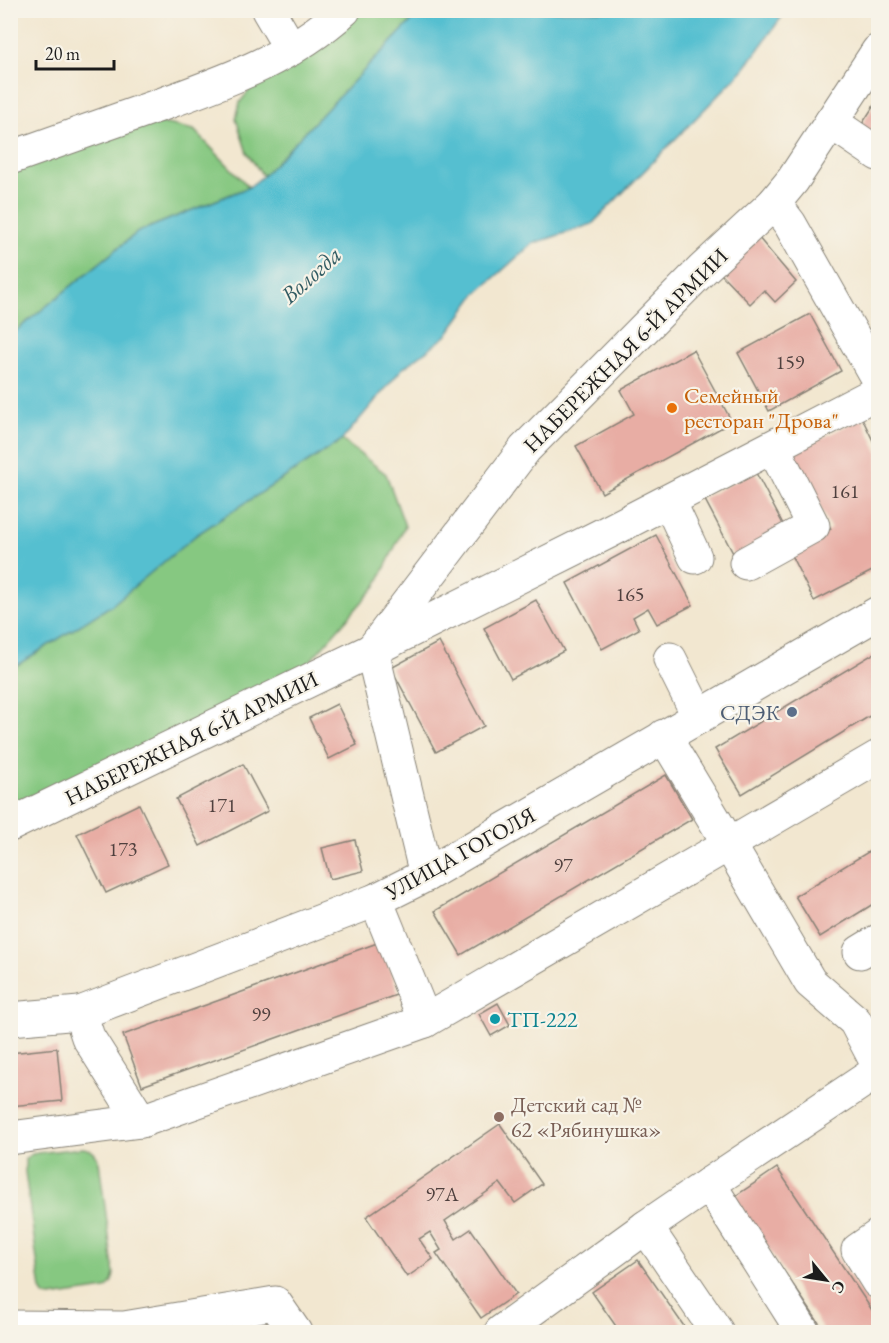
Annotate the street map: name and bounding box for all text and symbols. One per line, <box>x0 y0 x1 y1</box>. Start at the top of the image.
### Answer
scale bar <box>36 33 114 71</box>
text: 20 m <box>45 42 80 65</box>
water label: Вологда <box>273 239 348 311</box>
street label: НАБЕРЕЖНАЯ 6-Й АРМИИ <box>517 242 734 459</box>
house number: 159 <box>776 349 805 375</box>
place label: Семейный ресторан "Дрова" <box>684 381 839 435</box>
marker: Семейный ресторан "Дрова" <box>665 401 679 415</box>
house number: 161 <box>831 478 859 504</box>
house number: 165 <box>616 581 644 607</box>
street label: НАБЕРЕЖНАЯ 6-Й АРМИИ <box>60 664 323 812</box>
place label: СДЭК <box>720 698 780 727</box>
marker: СДЭК <box>785 705 799 719</box>
house number: 171 <box>208 792 236 818</box>
street label: УЛИЦА ГОГОЛЯ <box>379 800 541 907</box>
house number: 173 <box>109 836 137 862</box>
house number: 97 <box>553 852 573 878</box>
house number: 99 <box>251 1001 271 1027</box>
place label: ТП-222 <box>507 1005 578 1034</box>
marker: ТП-222 <box>488 1012 502 1026</box>
place label: Детский сад № 62 «Рябинушка» <box>511 1090 661 1144</box>
marker: Детский сад № 62 «Рябинушка» <box>492 1110 506 1124</box>
house number: 97А <box>425 1181 459 1207</box>
north arrow <box>796 1250 856 1310</box>
text: С <box>827 1277 850 1297</box>

